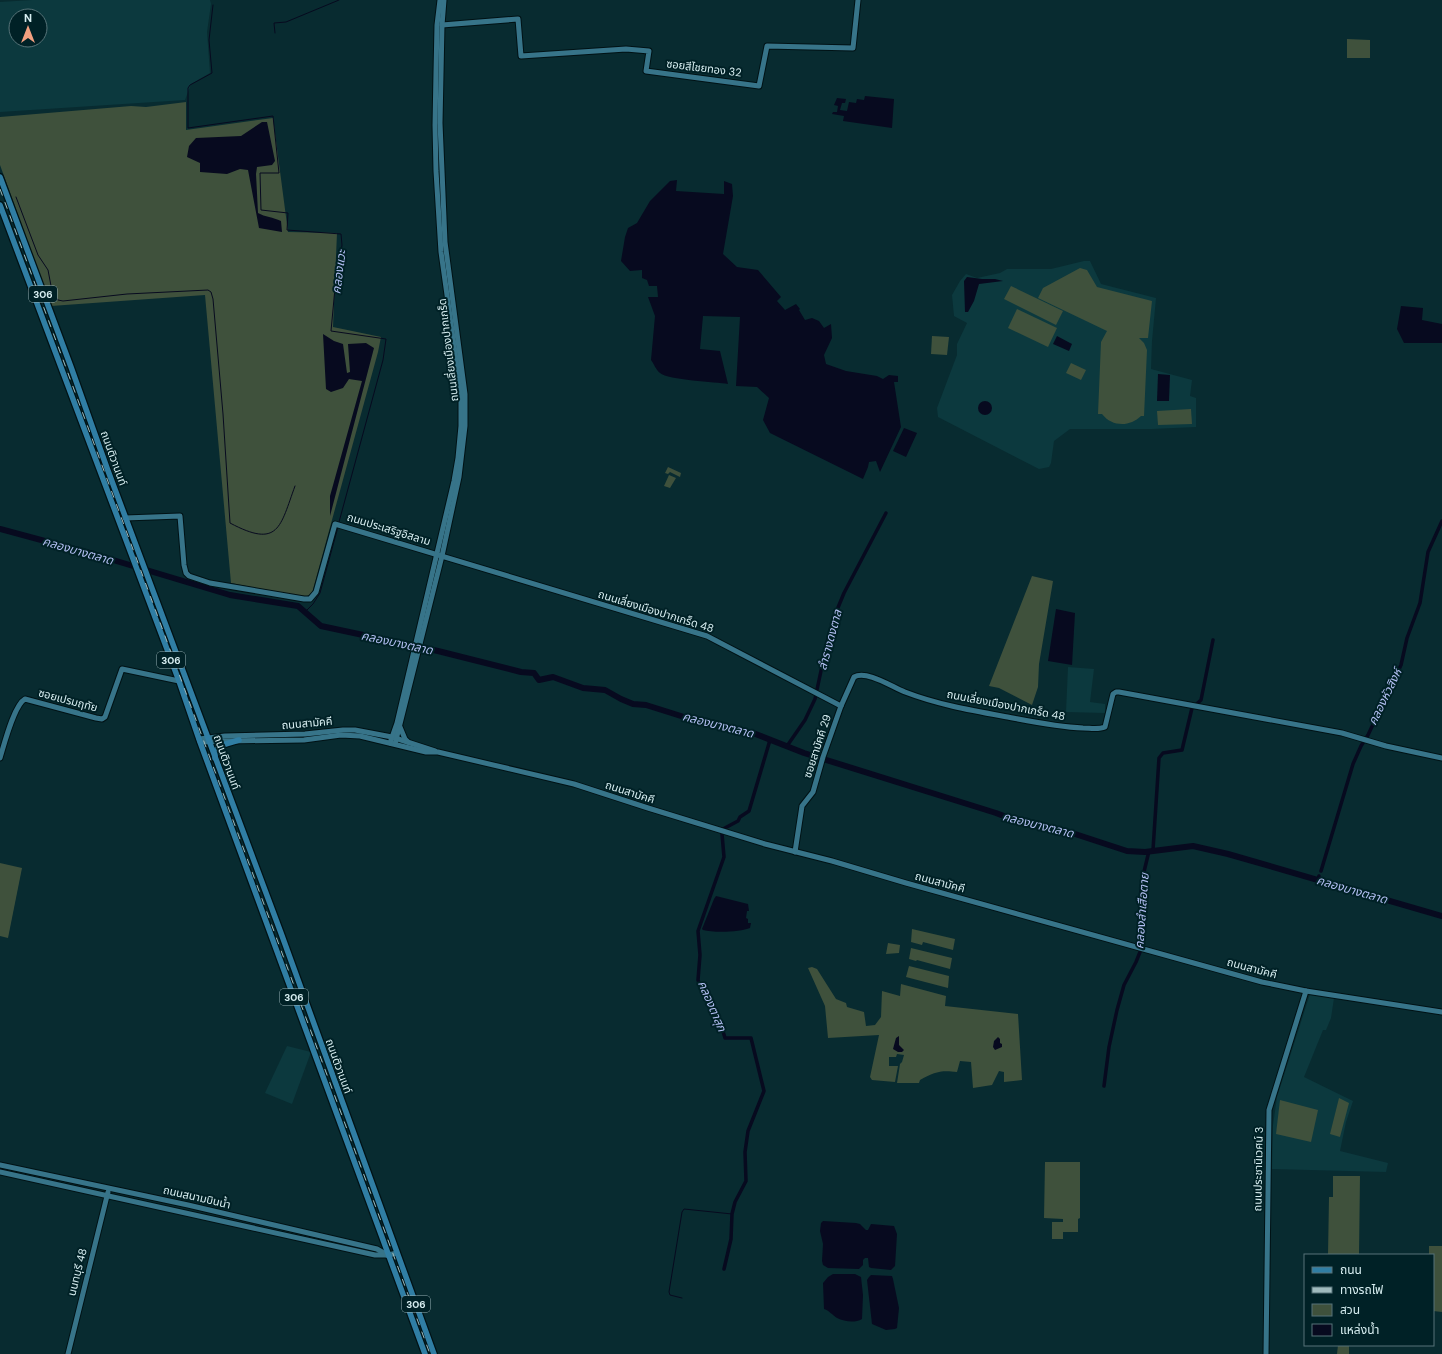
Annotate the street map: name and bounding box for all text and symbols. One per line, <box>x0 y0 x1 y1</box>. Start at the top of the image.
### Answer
north arrow <box>8 8 48 48</box>
text: N <box>24 11 32 25</box>
street label: ซอยสีไชยทอง 32 <box>666 56 742 80</box>
water label: คลองแวะ <box>328 248 350 295</box>
road number: 306 <box>29 286 57 302</box>
street label: ถนนเลี่ยงเมืองปากเกร็ด <box>434 298 461 403</box>
street label: ถนนติวานนท์ <box>98 429 130 487</box>
street label: ถนนประเสริฐอิสลาม <box>345 510 433 548</box>
water label: คลองบางตลาด <box>41 533 116 569</box>
street label: ถนนเลี่ยงเมืองปากเกร็ด 48 <box>596 586 716 635</box>
water label: ลำรางดงตาล <box>814 607 846 672</box>
water label: คลองบางตลาด <box>360 628 435 659</box>
road number: 306 <box>157 652 185 668</box>
water label: คลองหัวสิงห์ <box>1364 664 1407 728</box>
street label: ซอยเปรมฤทัย <box>37 685 99 715</box>
street label: ถนนเลี่ยงเมืองปากเกร็ด 48 <box>946 686 1067 723</box>
water label: คลองบางตลาด <box>681 708 756 742</box>
street label: ซอยสามัคคี 29 <box>800 712 834 780</box>
street label: ถนนสามัคคี <box>281 714 333 732</box>
street label: ถนนติวานนท์ <box>211 733 243 791</box>
street label: ถนนสามัคคี <box>604 777 656 807</box>
water label: คลองบางตลาด <box>1001 808 1076 842</box>
street label: ถนนสามัคคี <box>913 869 967 895</box>
water label: คลองลำเสือตาย <box>1131 872 1153 950</box>
water label: คลองบางตลาด <box>1315 872 1390 908</box>
street label: ถนนสามัคคี <box>1225 955 1279 981</box>
water label: คลองตาสุก <box>694 978 730 1035</box>
road number: 306 <box>280 989 308 1005</box>
street label: ถนนติวานนท์ <box>323 1037 355 1095</box>
street label: ถนนประชานิเวศน์ 3 <box>1250 1127 1266 1211</box>
street label: ถนนสนามบินน้ำ <box>162 1181 232 1212</box>
street label: นนทบุรี 48 <box>64 1247 90 1297</box>
legend <box>1304 1254 1434 1346</box>
text: ถนน <box>1340 1262 1362 1278</box>
text: ทางรถไฟ <box>1340 1282 1383 1298</box>
road number: 306 <box>402 1296 430 1312</box>
text: สวน <box>1340 1302 1360 1318</box>
text: แหล่งน้ำ <box>1340 1321 1379 1338</box>

